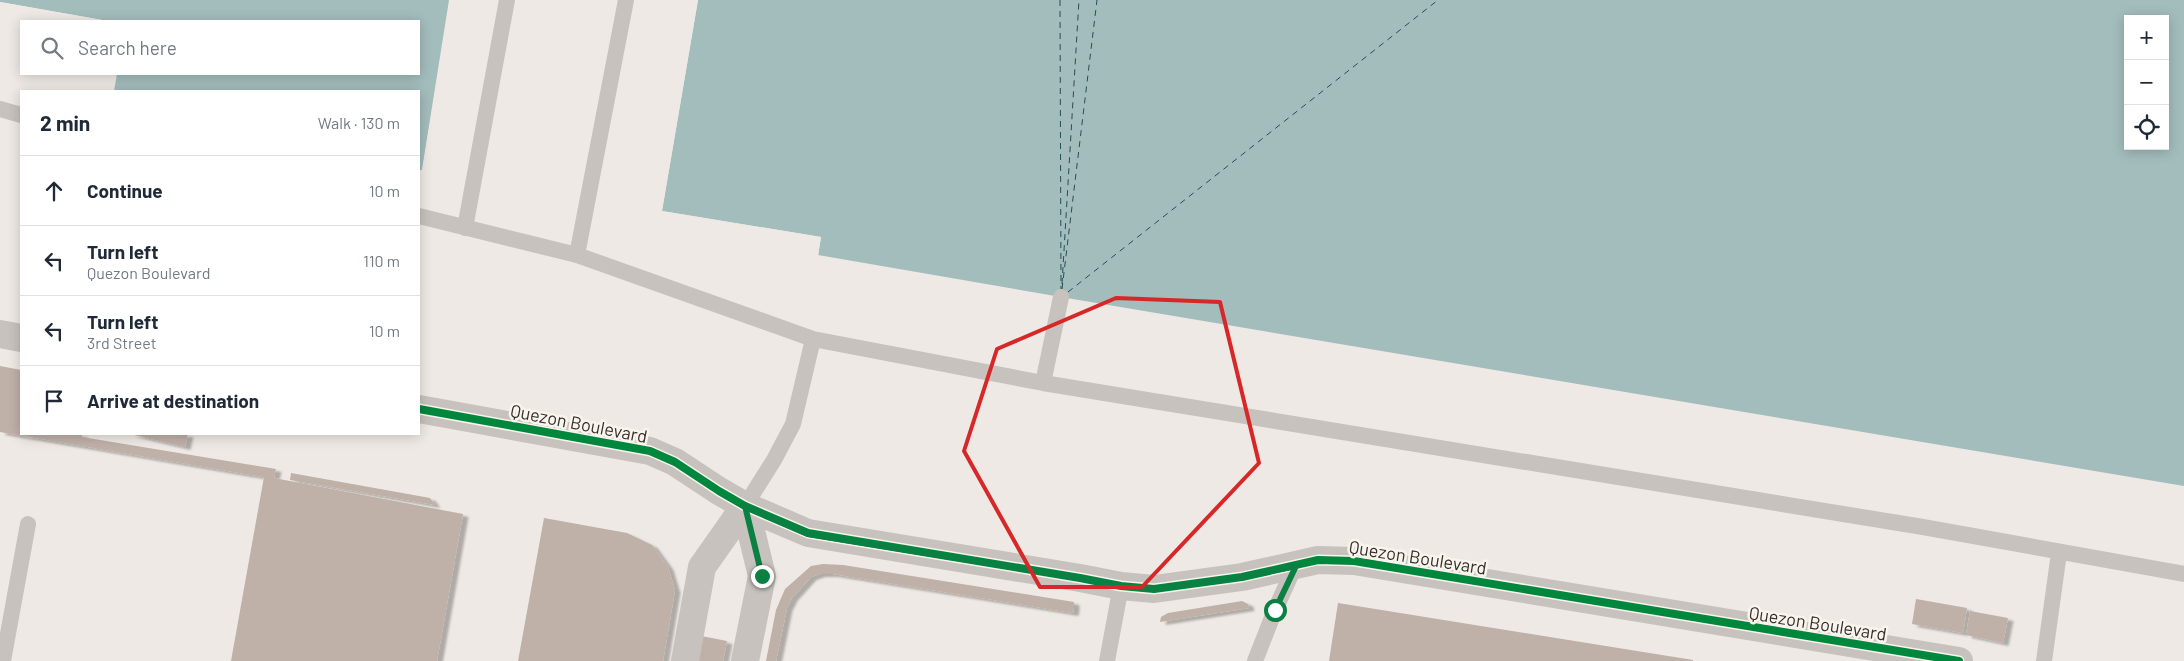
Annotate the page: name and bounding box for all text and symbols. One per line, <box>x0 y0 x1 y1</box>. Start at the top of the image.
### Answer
map controls <box>2124 15 2169 150</box>
button: + <box>2124 15 2169 60</box>
search box <box>20 20 420 75</box>
icon: search <box>38 34 66 62</box>
text: Search here <box>78 36 177 59</box>
button: − <box>2124 60 2169 105</box>
button: locate <box>2124 105 2169 150</box>
text: 2 min <box>40 110 90 135</box>
text: Walk · 130 m <box>318 113 400 132</box>
icon: ahead <box>40 177 68 205</box>
text: Continue <box>87 179 163 202</box>
text: 10 m <box>369 181 400 200</box>
text: Turn left <box>87 240 158 263</box>
icon: left <box>40 247 68 275</box>
text: 110 m <box>363 251 400 270</box>
text: Quezon Boulevard <box>87 263 210 282</box>
text: Turn left <box>87 310 158 333</box>
icon: left <box>40 317 68 345</box>
text: 10 m <box>369 321 400 340</box>
text: 3rd Street <box>87 333 157 352</box>
icon: arrive <box>40 387 68 415</box>
text: Arrive at destination <box>87 389 259 412</box>
street label: Quezon Boulevard <box>509 399 649 447</box>
street label: Quezon Boulevard <box>1348 535 1488 579</box>
route end <box>751 565 774 588</box>
route start <box>1264 599 1287 622</box>
street label: Quezon Boulevard <box>1748 601 1888 645</box>

